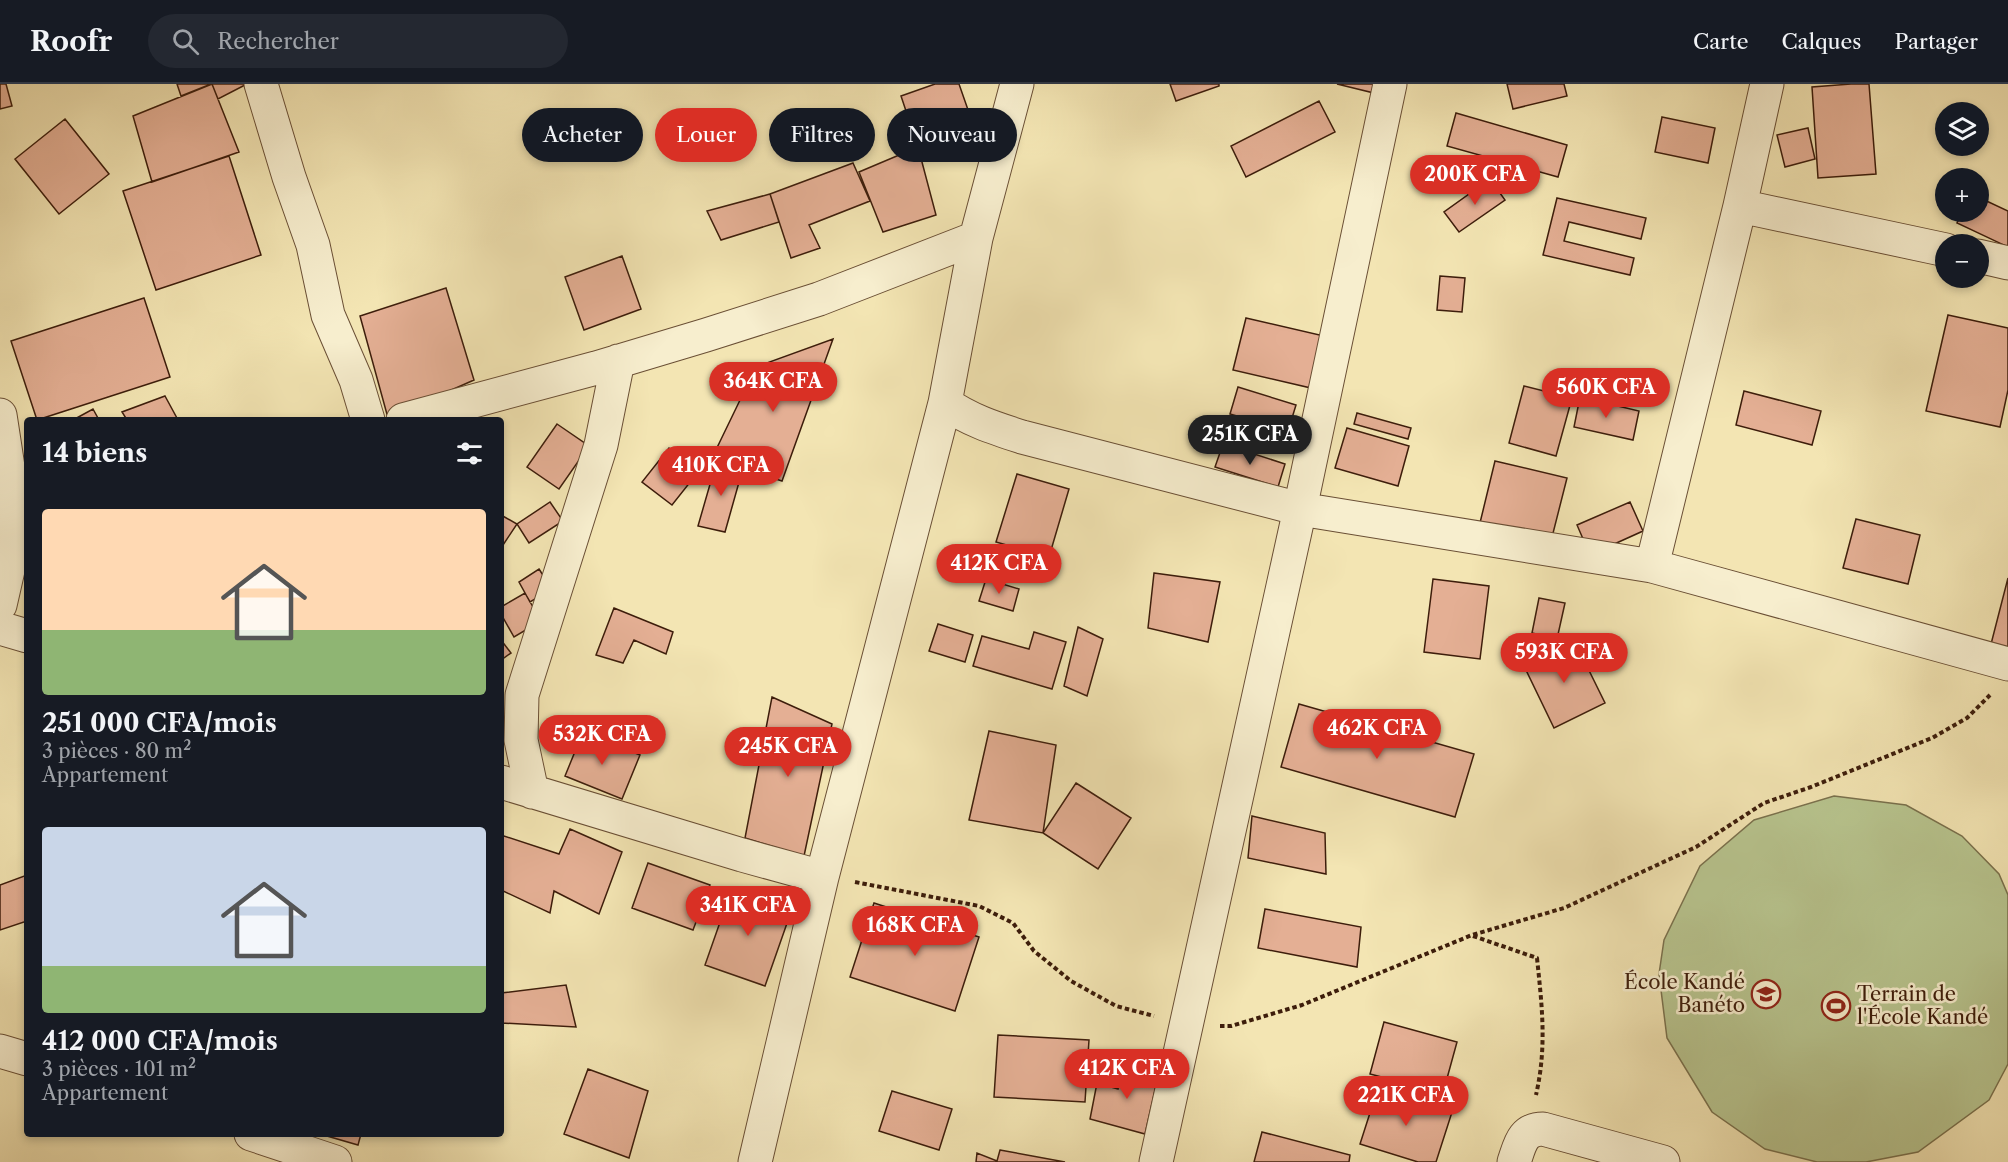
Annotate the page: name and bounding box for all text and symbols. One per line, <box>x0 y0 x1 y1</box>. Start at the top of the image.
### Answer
search box <box>148 14 568 68</box>
text: Roofr <box>30 24 112 58</box>
icon: search <box>169 25 202 58</box>
text: Rechercher <box>217 28 339 55</box>
text: Carte <box>1693 29 1748 54</box>
text: Calques <box>1781 29 1861 54</box>
text: Partager <box>1894 29 1978 54</box>
map controls <box>1935 102 1989 288</box>
button: layers <box>1935 102 1989 156</box>
chip: Acheter <box>522 108 643 162</box>
chip: Louer <box>655 108 757 162</box>
chip: Filtres <box>769 108 875 162</box>
chip: Nouveau <box>887 108 1017 162</box>
pin: 200K CFA <box>1413 155 1537 206</box>
text: 200K CFA <box>1424 162 1526 186</box>
button: + <box>1935 168 1989 222</box>
button: − <box>1935 234 1989 288</box>
pin: 364K CFA <box>711 362 835 413</box>
pin: 560K CFA <box>1544 368 1668 419</box>
text: 364K CFA <box>723 369 823 393</box>
text: 560K CFA <box>1556 375 1656 399</box>
pin: 251K CFA <box>1188 415 1312 466</box>
text: 251K CFA <box>1202 422 1298 446</box>
text: 14 biens <box>42 437 147 469</box>
icon: filters <box>453 437 486 470</box>
pin: 410K CFA <box>659 446 783 497</box>
text: 410K CFA <box>672 453 770 477</box>
pin: 412K CFA <box>937 544 1061 595</box>
icon: home <box>210 548 318 656</box>
text: 412K CFA <box>950 551 1048 575</box>
pin: 593K CFA <box>1502 633 1626 684</box>
text: 593K CFA <box>1515 640 1613 664</box>
text: 251 000 CFA/mois <box>42 707 277 739</box>
pin: 462K CFA <box>1315 709 1439 760</box>
pin: 532K CFA <box>540 715 664 766</box>
text: 462K CFA <box>1327 716 1427 740</box>
text: 532K CFA <box>553 722 651 746</box>
pin: 245K CFA <box>726 727 850 778</box>
text: 245K CFA <box>738 734 838 758</box>
text: 3 pièces · 80 m² <box>42 739 191 763</box>
text: Appartement <box>42 763 168 787</box>
icon: home <box>210 866 318 974</box>
pin: 341K CFA <box>686 886 810 937</box>
text: 341K CFA <box>700 893 796 917</box>
pin: 168K CFA <box>853 906 977 957</box>
text: 168K CFA <box>866 913 964 937</box>
place label: École Kandé Banéto <box>1624 969 1745 1017</box>
school or university icon: École Kandé Banéto <box>1750 978 1782 1010</box>
place label: Terrain de l'École Kandé <box>1857 982 1988 1029</box>
sports icon: Terrain de l'École Kandé <box>1820 990 1852 1022</box>
text: 412 000 CFA/mois <box>42 1025 278 1057</box>
pin: 412K CFA <box>1065 1049 1189 1100</box>
text: 412K CFA <box>1078 1056 1176 1080</box>
text: 3 pièces · 101 m² <box>42 1057 196 1081</box>
pin: 221K CFA <box>1344 1076 1468 1127</box>
text: Appartement <box>42 1081 168 1105</box>
text: 221K CFA <box>1357 1083 1455 1107</box>

